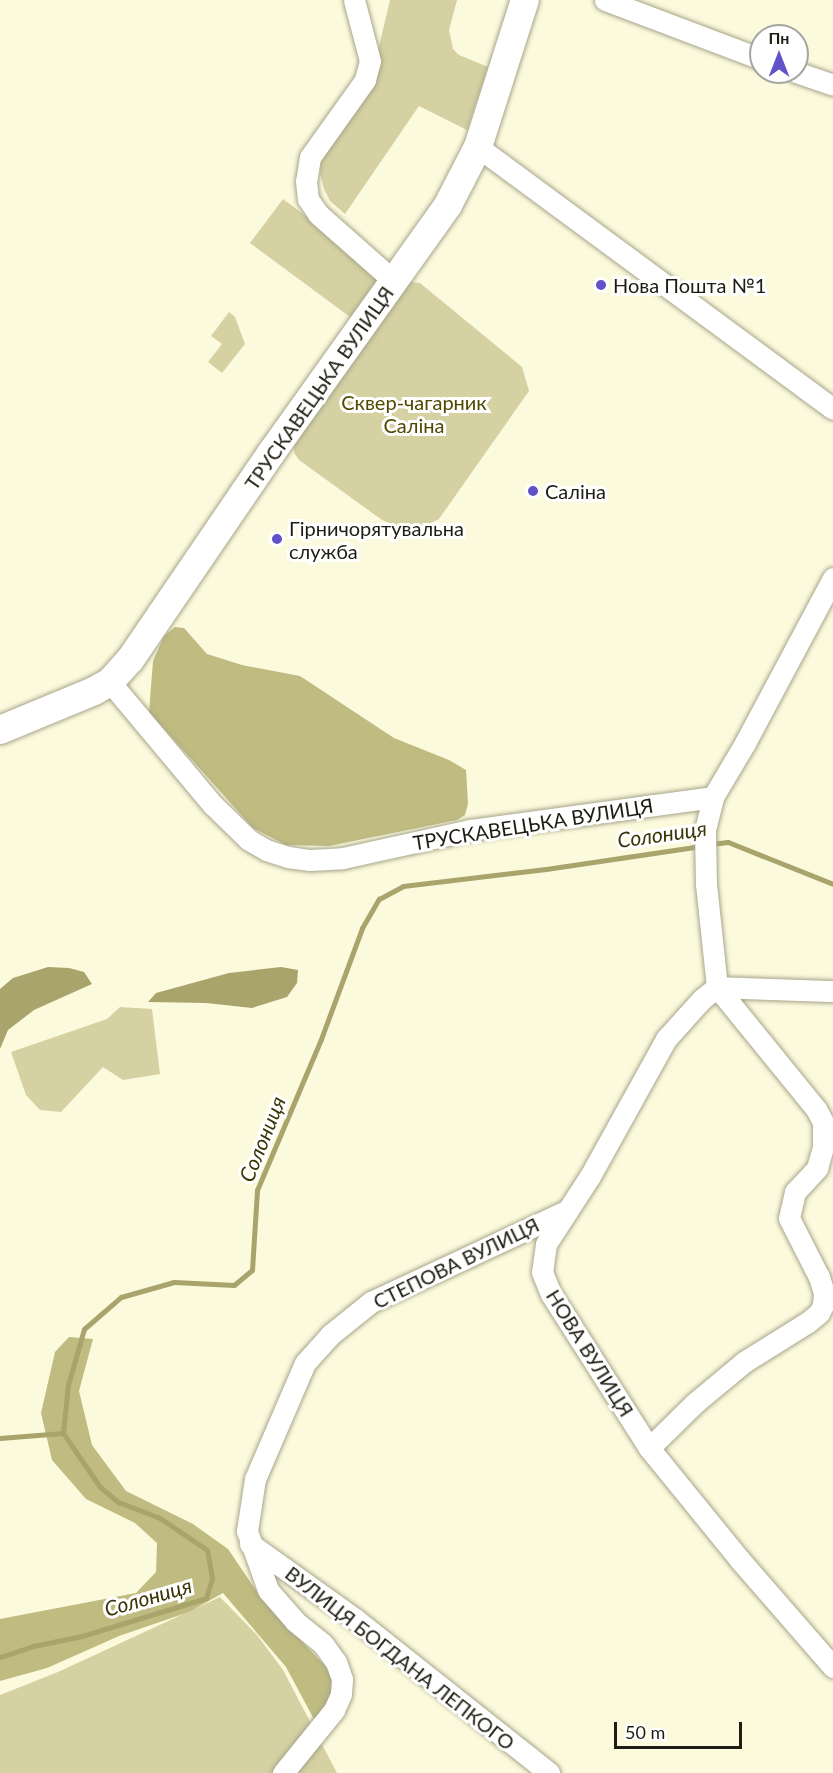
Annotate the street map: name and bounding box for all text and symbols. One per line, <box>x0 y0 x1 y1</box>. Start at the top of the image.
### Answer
north arrow <box>749 24 809 84</box>
text: Пн <box>769 28 789 47</box>
place label: Нова Пошта №1 <box>613 273 766 297</box>
marker: Нова Пошта №1 <box>594 278 608 292</box>
street label: ТРУСКАВЕЦЬКА ВУЛИЦЯ <box>239 282 399 494</box>
park label: Сквер-чагарник Саліна <box>341 390 487 437</box>
place label: Саліна <box>545 479 606 503</box>
marker: Саліна <box>526 484 540 498</box>
place label: Гірничорятувальна служба <box>289 516 464 563</box>
marker: Гірничорятувальна служба <box>270 532 284 546</box>
street label: ТРУСКАВЕЦЬКА ВУЛИЦЯ <box>411 793 655 855</box>
water label: Солониця <box>616 815 708 853</box>
water label: Солониця <box>233 1093 291 1185</box>
street label: СТЕПОВА ВУЛИЦЯ <box>369 1212 543 1314</box>
street label: НОВА ВУЛИЦЯ <box>541 1285 639 1421</box>
street label: ВУЛИЦЯ БОГДАНА ЛЕПКОГО <box>281 1561 519 1755</box>
water label: Солониця <box>101 1572 195 1622</box>
scale bar <box>617 1710 744 1748</box>
text: 50 m <box>625 1721 665 1743</box>

